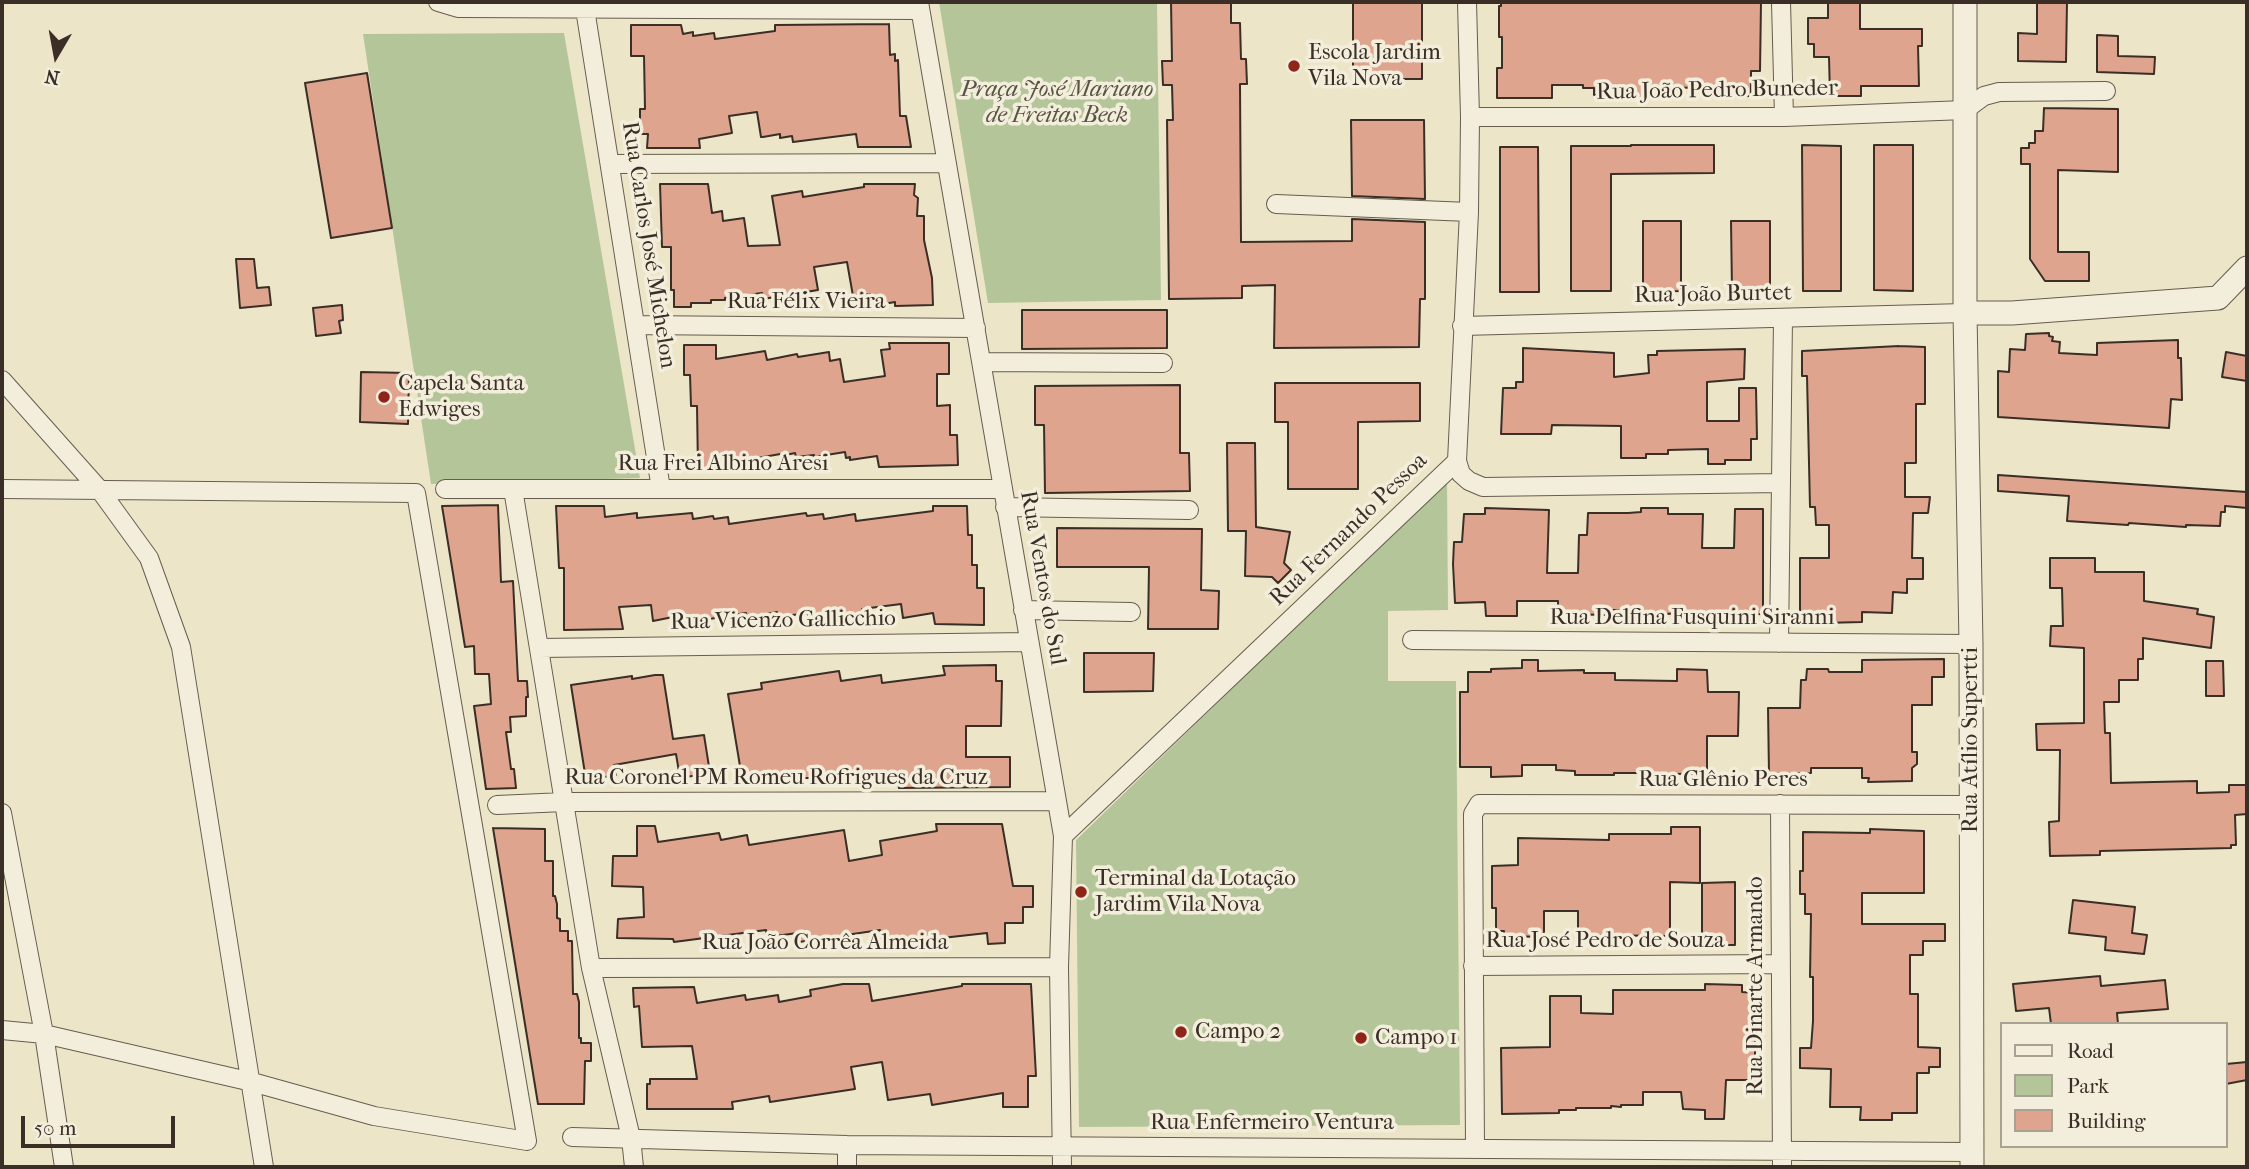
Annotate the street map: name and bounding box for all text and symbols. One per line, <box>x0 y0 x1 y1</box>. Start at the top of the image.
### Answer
north arrow <box>21 21 91 91</box>
place label: Escola Jardim Vila Nova <box>1308 39 1441 93</box>
marker: Escola Jardim Vila Nova <box>1286 58 1302 74</box>
text: N <box>43 65 61 89</box>
street label: Rua João Pedro Buneder <box>1596 75 1838 107</box>
park label: Praça José Mariano de Freitas Beck <box>960 76 1154 130</box>
street label: Rua Carlos José Michelon <box>615 120 681 370</box>
street label: Rua João Burtet <box>1634 280 1792 310</box>
street label: Rua Félix Vieira <box>727 288 885 316</box>
place label: Capela Santa Edwiges <box>398 370 524 424</box>
marker: Capela Santa Edwiges <box>376 389 392 405</box>
street label: Rua Fernando Pessoa <box>1264 448 1434 612</box>
street label: Rua Frei Albino Aresi <box>618 450 828 478</box>
street label: Rua Ventos do Sul <box>1013 489 1071 667</box>
street label: Rua Delfina Fusquini Siranni <box>1550 604 1834 632</box>
street label: Rua Vicenzo Gallicchio <box>670 605 896 637</box>
street label: Rua Atílio Supertti <box>1957 647 1985 833</box>
street label: Rua Coronel PM Romeu Rofrigues da Cruz <box>564 764 988 792</box>
street label: Rua Glênio Peres <box>1638 766 1808 794</box>
place label: Terminal da Lotação Jardim Vila Nova <box>1095 865 1296 919</box>
street label: Rua Dinarte Armando <box>1742 876 1770 1096</box>
marker: Terminal da Lotação Jardim Vila Nova <box>1073 884 1089 900</box>
street label: Rua José Pedro de Souza <box>1485 927 1725 955</box>
street label: Rua João Corrêa Almeida <box>702 929 948 957</box>
place label: Campo 2 <box>1195 1018 1281 1046</box>
legend <box>2000 1022 2228 1148</box>
marker: Campo 2 <box>1173 1024 1189 1040</box>
place label: Campo 1 <box>1375 1024 1458 1052</box>
marker: Campo 1 <box>1353 1030 1369 1046</box>
text: Road <box>2067 1039 2114 1063</box>
text: Park <box>2067 1074 2109 1098</box>
scale bar <box>24 1102 178 1146</box>
street label: Rua Enfermeiro Ventura <box>1150 1109 1394 1137</box>
text: Building <box>2067 1109 2145 1133</box>
text: 50 m <box>34 1116 77 1140</box>

